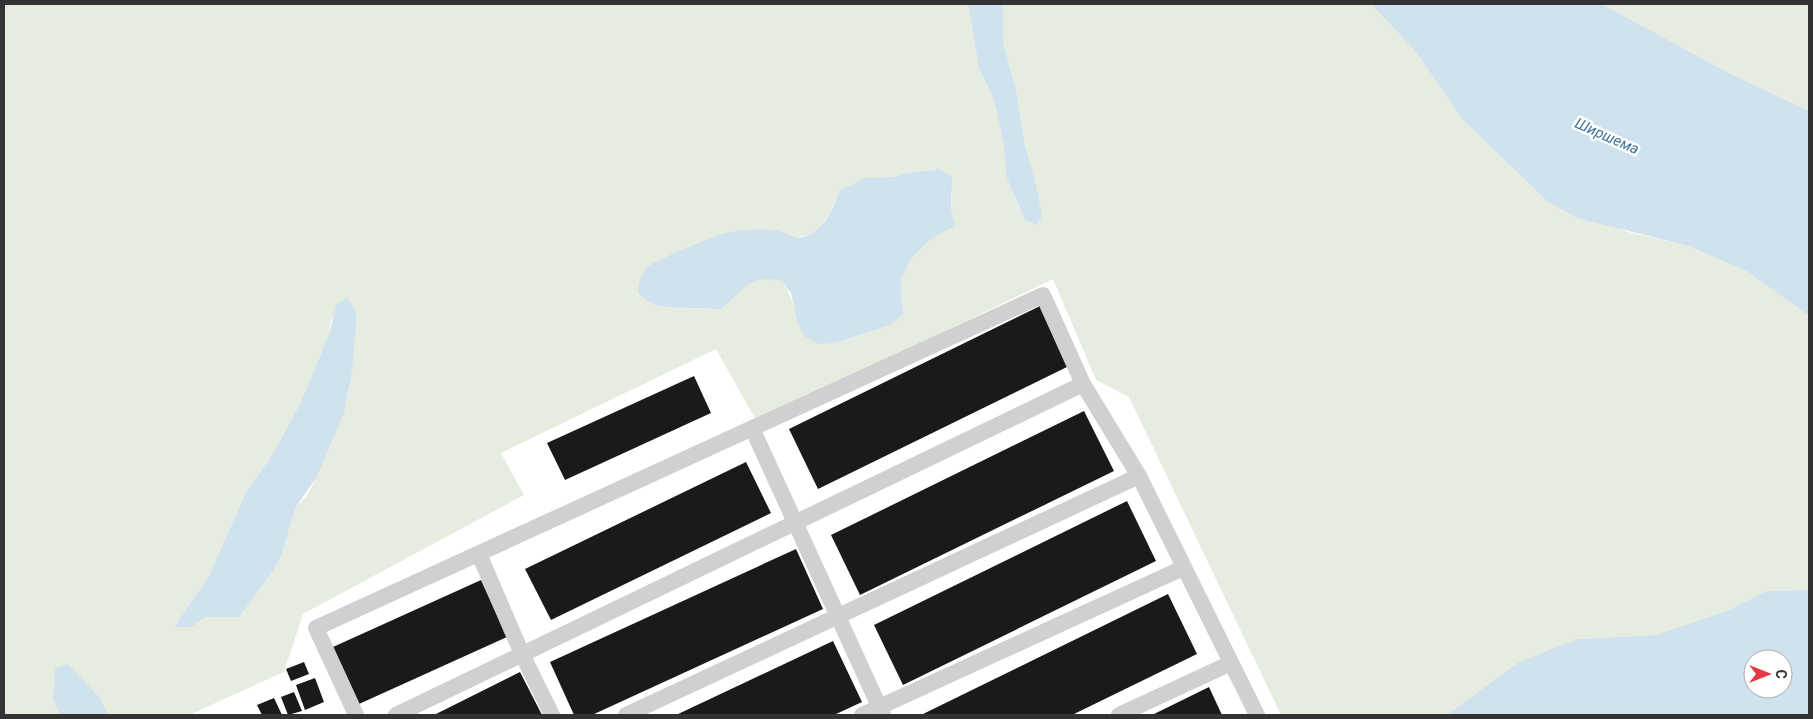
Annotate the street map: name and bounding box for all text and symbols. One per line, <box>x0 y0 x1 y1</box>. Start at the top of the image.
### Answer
water label: Ширшема <box>1572 114 1642 158</box>
north arrow <box>1743 649 1793 699</box>
text: С <box>1773 669 1789 679</box>

